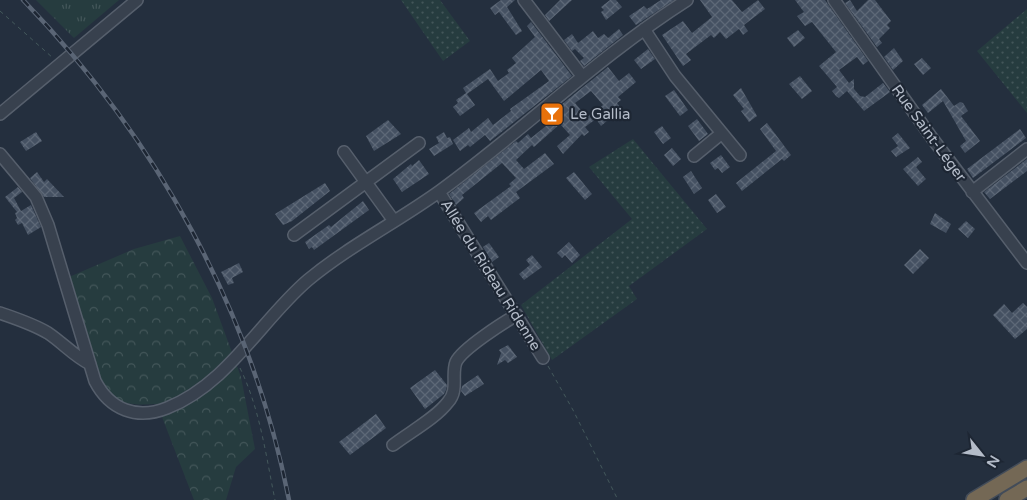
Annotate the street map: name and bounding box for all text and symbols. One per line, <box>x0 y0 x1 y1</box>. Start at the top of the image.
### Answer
street label: Rue Saint-Léger <box>888 81 970 185</box>
bar icon: Le Gallia <box>539 101 565 127</box>
place label: Le Gallia <box>570 105 630 123</box>
street label: Allée du Rideau Ridenne <box>437 196 545 354</box>
north arrow <box>957 430 1007 480</box>
text: N <box>983 452 1003 470</box>

